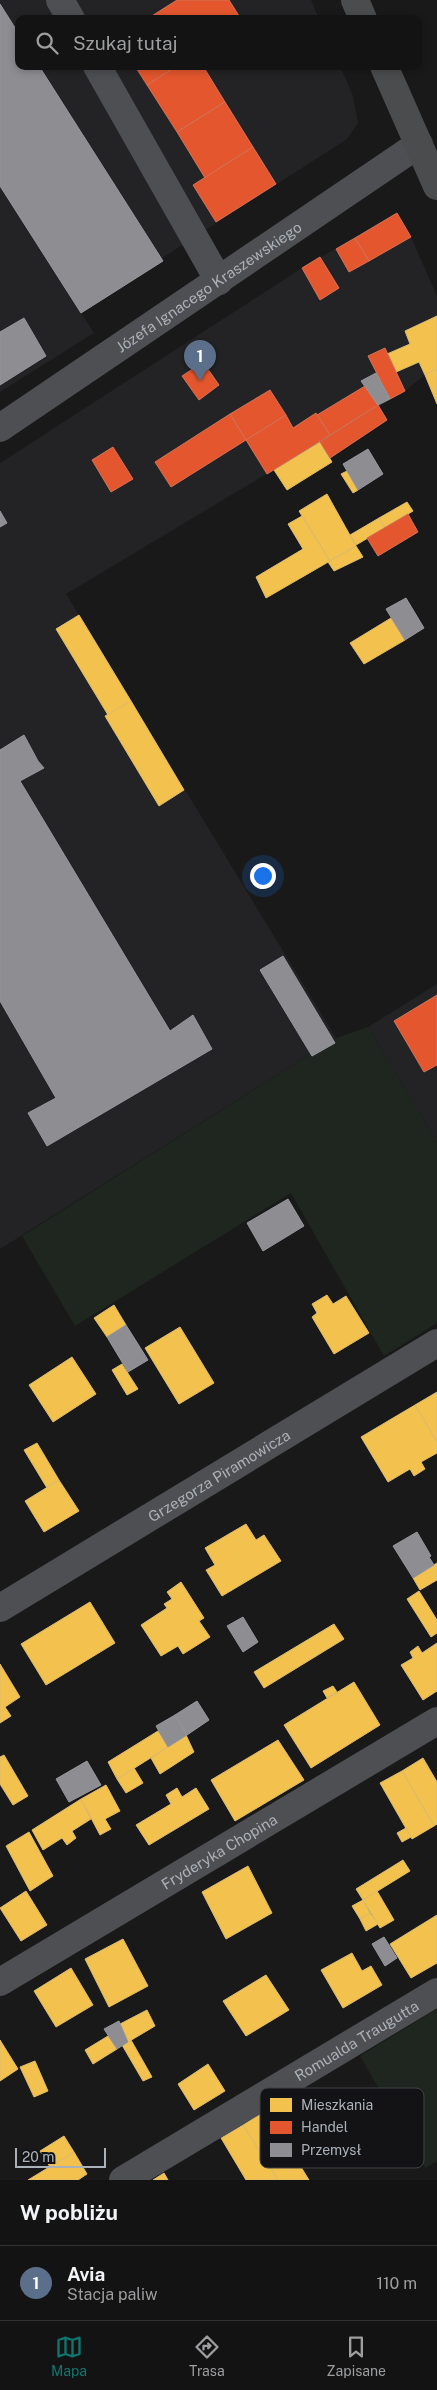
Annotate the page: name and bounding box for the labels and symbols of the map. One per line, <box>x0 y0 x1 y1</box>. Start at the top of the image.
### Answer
street label: Józefa Ignacego Kraszewskiego <box>113 218 304 355</box>
pin: 1 <box>184 340 216 381</box>
your location <box>250 863 276 889</box>
street label: Grzegorza Piramowicza <box>145 1426 293 1525</box>
street label: Fryderyka Chopina <box>158 1810 280 1892</box>
street label: Romualda Traugutta <box>291 1997 421 2084</box>
legend <box>260 2088 424 2168</box>
text: Mieszkania <box>301 2097 373 2113</box>
text: Handel <box>301 2119 348 2135</box>
text: Przemysł <box>301 2142 361 2158</box>
scale bar <box>15 2145 106 2168</box>

